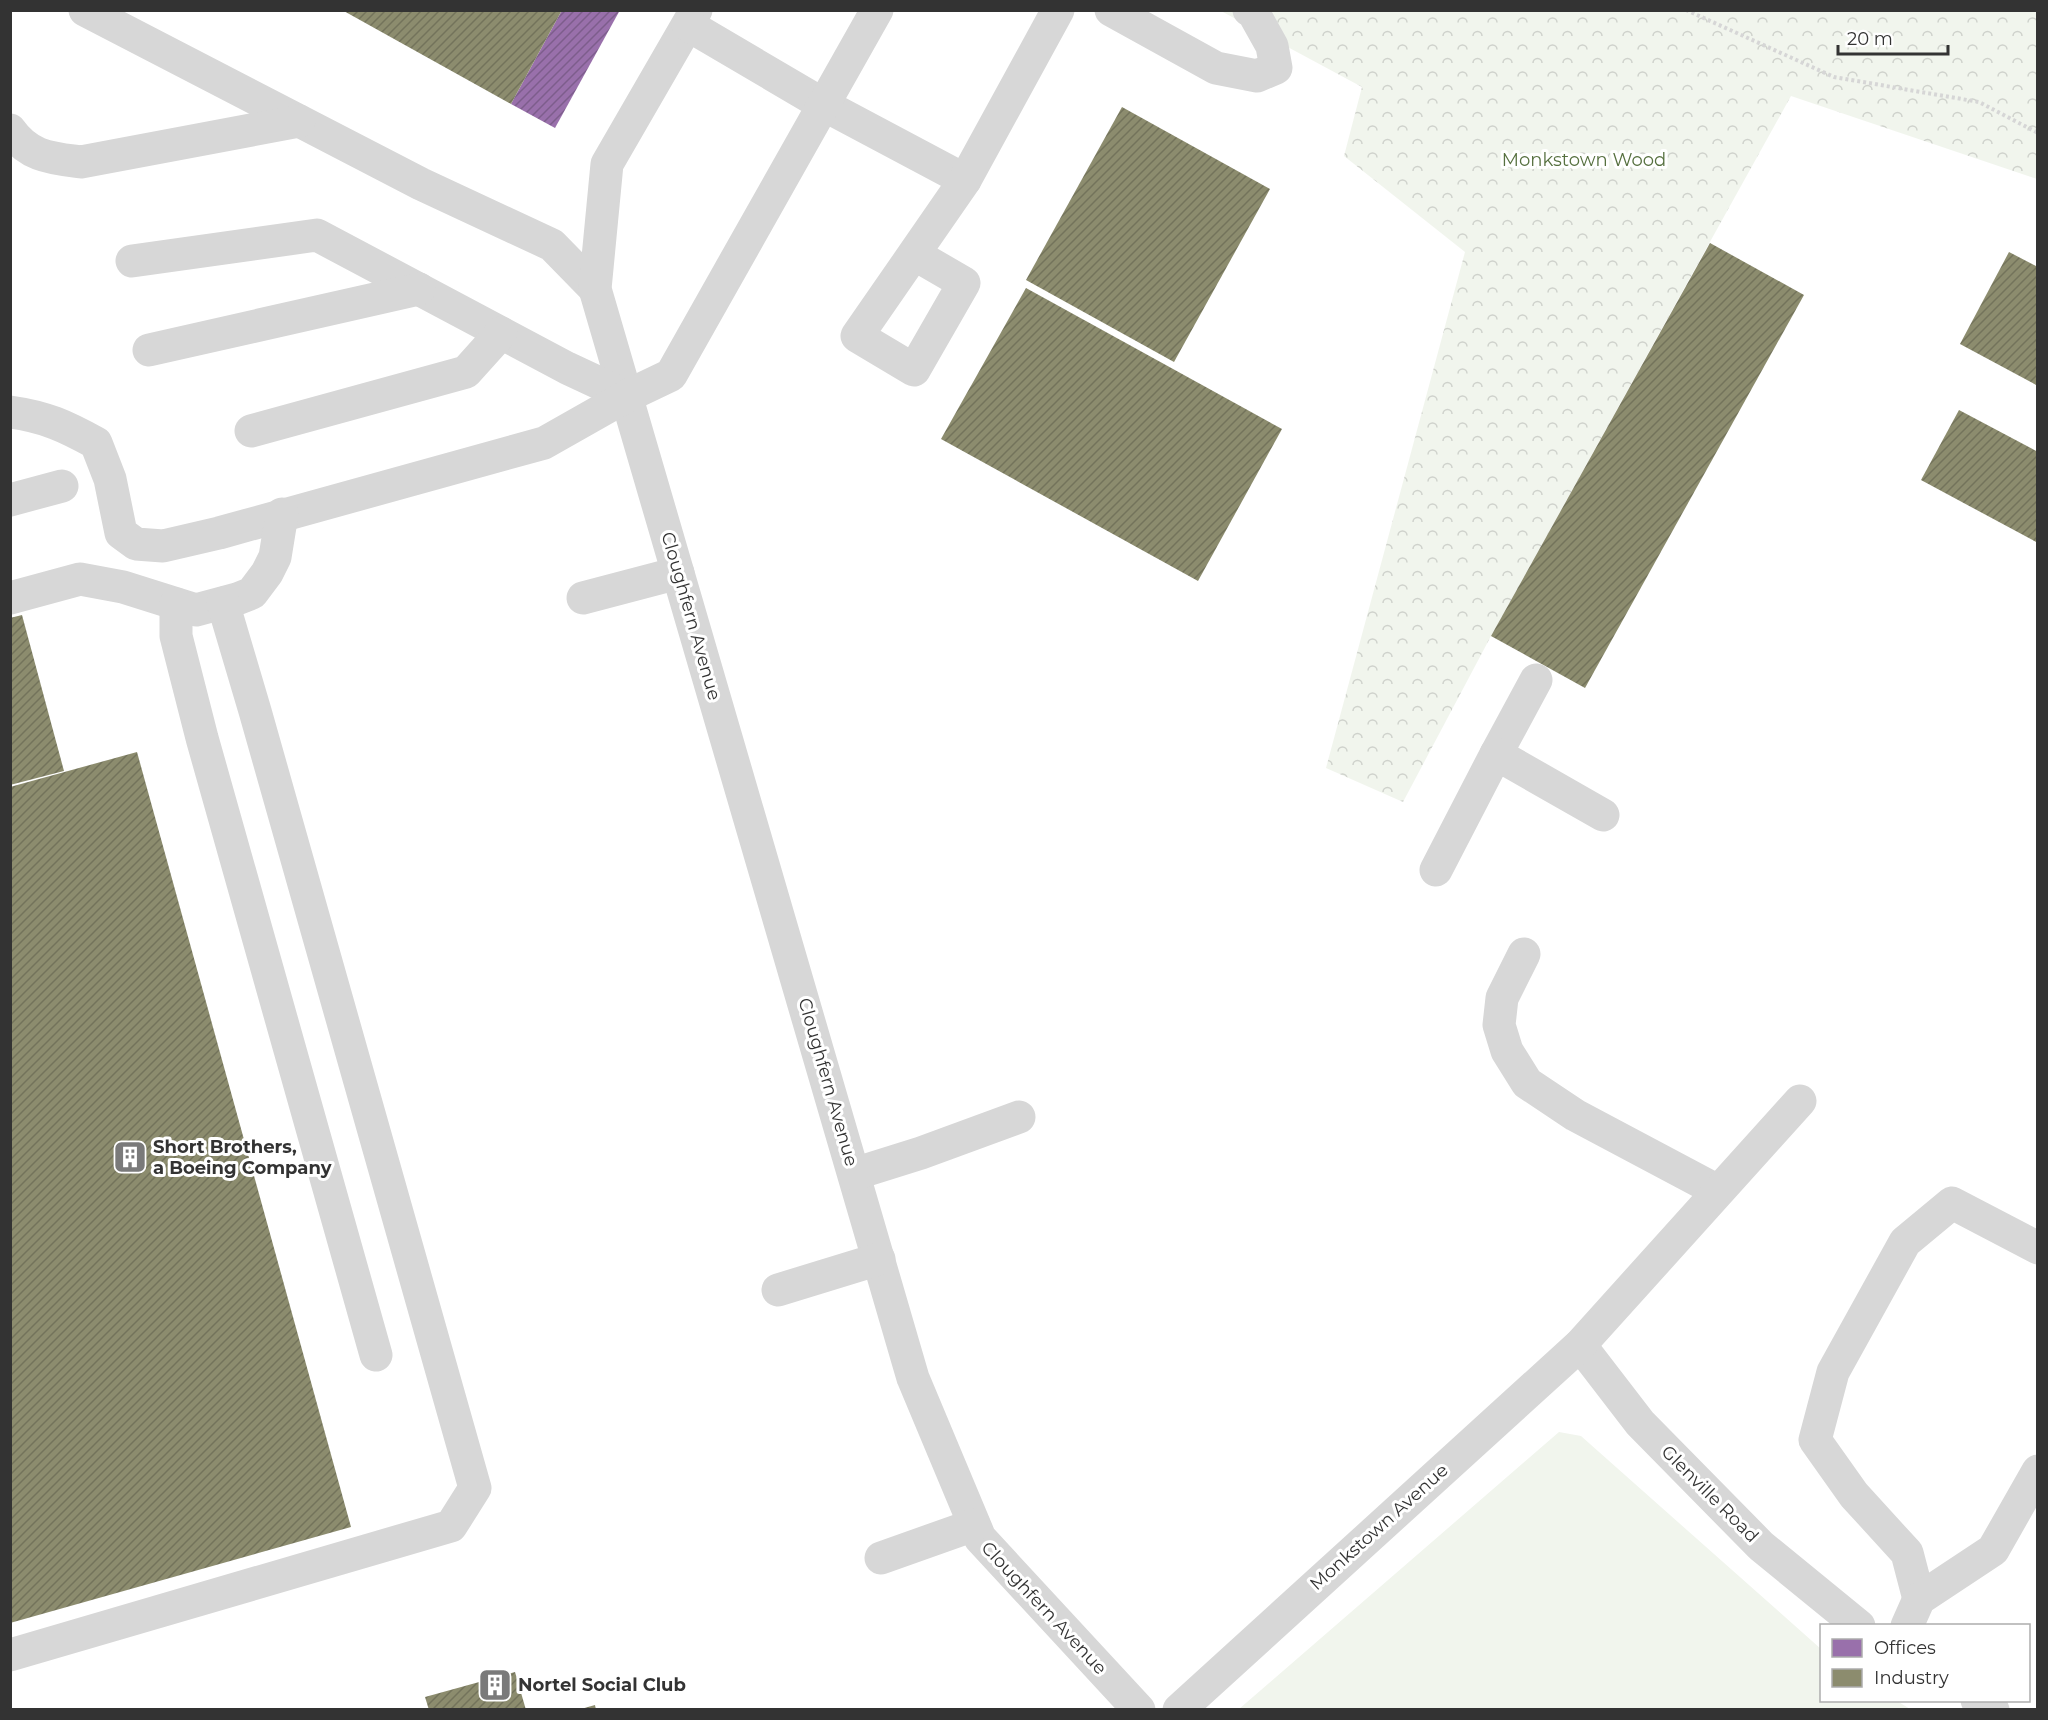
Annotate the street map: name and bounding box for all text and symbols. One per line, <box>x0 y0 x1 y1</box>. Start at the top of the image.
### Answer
scale bar <box>1838 18 1948 56</box>
text: 20 m <box>1847 28 1893 50</box>
park label: Monkstown Wood <box>1502 149 1666 171</box>
street label: Cloughfern Avenue <box>656 529 726 703</box>
street label: Cloughfern Avenue <box>793 995 863 1169</box>
place label: Short Brothers, a Boeing Company <box>153 1136 332 1179</box>
building icon: Short Brothers, a Boeing Company <box>112 1139 148 1175</box>
street label: Glenville Road <box>1657 1441 1763 1547</box>
street label: Monkstown Avenue <box>1305 1459 1453 1595</box>
street label: Cloughfern Avenue <box>977 1537 1112 1679</box>
legend <box>1820 1624 2030 1702</box>
text: Offices <box>1874 1637 1936 1659</box>
building icon: Nortel Social Club <box>477 1667 513 1703</box>
text: Industry <box>1874 1667 1949 1689</box>
place label: Nortel Social Club <box>518 1674 686 1696</box>

